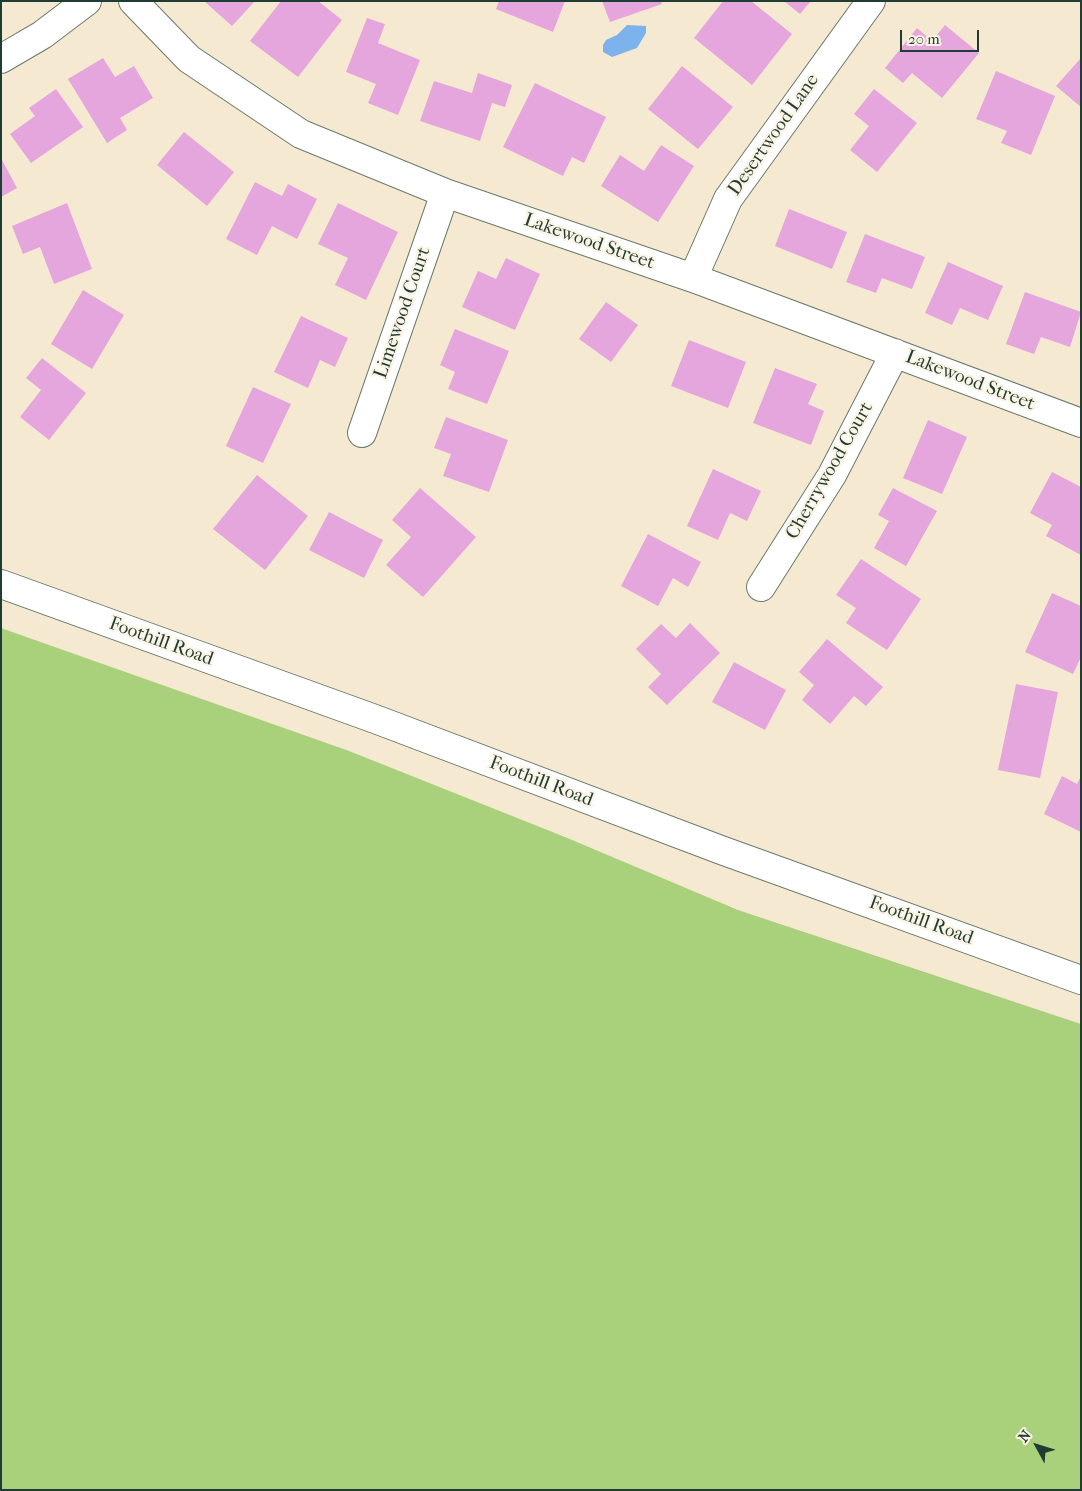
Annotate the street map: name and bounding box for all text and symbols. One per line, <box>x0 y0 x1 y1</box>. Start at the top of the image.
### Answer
scale bar <box>902 20 981 52</box>
text: 20 m <box>908 30 940 48</box>
street label: Desertwood Lane <box>724 70 824 200</box>
street label: Lakewood Street <box>521 209 657 275</box>
street label: Limewood Court <box>370 244 436 382</box>
street label: Lakewood Street <box>902 346 1038 416</box>
street label: Cherrywood Court <box>782 398 878 544</box>
street label: Foothill Road <box>106 613 216 671</box>
street label: Foothill Road <box>486 752 596 812</box>
street label: Foothill Road <box>866 892 976 950</box>
north arrow <box>1012 1421 1062 1471</box>
text: N <box>1015 1427 1035 1446</box>

